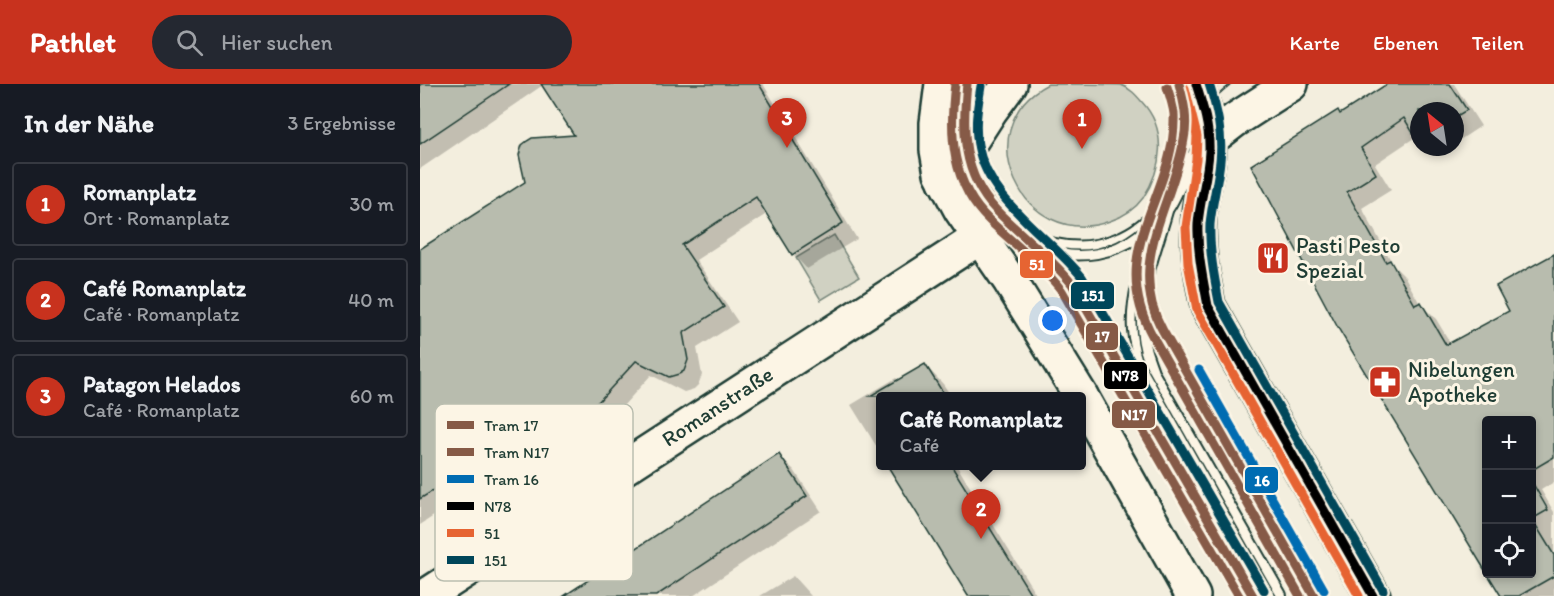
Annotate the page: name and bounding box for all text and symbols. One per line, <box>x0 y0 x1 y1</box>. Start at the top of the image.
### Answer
search box <box>152 15 572 69</box>
text: Pathlet <box>30 25 116 59</box>
icon: search <box>173 26 206 59</box>
text: Hier suchen <box>221 29 333 56</box>
text: Karte <box>1290 30 1340 55</box>
text: Ebenen <box>1373 30 1439 55</box>
text: Teilen <box>1472 30 1524 55</box>
pin: 3 <box>768 98 806 148</box>
pin: 1 <box>1062 100 1102 149</box>
north arrow <box>1410 102 1464 156</box>
text: In der Nähe <box>24 107 154 139</box>
text: 3 Ergebnisse <box>288 111 396 135</box>
text: Romanplatz <box>83 179 196 206</box>
text: 1 <box>41 192 50 216</box>
text: 30 m <box>349 192 394 216</box>
text: Ort · Romanplatz <box>83 206 230 230</box>
place label: Pasti Pesto Spezial <box>1296 232 1401 284</box>
restaurant icon: Pasti Pesto Spezial <box>1255 240 1291 276</box>
line badge: 51 <box>1019 250 1054 279</box>
text: 51 <box>1029 255 1045 274</box>
text: Café Romanplatz <box>83 275 246 302</box>
line badge: 151 <box>1070 281 1115 310</box>
text: 151 <box>1081 286 1105 305</box>
text: 2 <box>40 288 51 312</box>
text: 40 m <box>348 288 394 312</box>
text: Café · Romanplatz <box>83 302 239 326</box>
your location <box>1038 306 1067 335</box>
line badge: 17 <box>1085 322 1119 351</box>
text: 17 <box>1094 327 1110 346</box>
place label: Nibelungen Apotheke <box>1408 356 1515 408</box>
street label: Romanstraße <box>657 360 778 452</box>
line badge: N78 <box>1103 361 1148 390</box>
pharmacy icon: Nibelungen Apotheke <box>1367 364 1403 400</box>
text: N78 <box>1111 366 1139 385</box>
text: Patagon Helados <box>83 371 241 398</box>
text: 3 <box>40 384 51 408</box>
text: 60 m <box>350 384 394 408</box>
popup <box>876 392 1086 470</box>
text: Café · Romanplatz <box>83 398 239 422</box>
line badge: N17 <box>1111 400 1156 429</box>
legend <box>435 404 633 581</box>
text: N17 <box>1121 405 1147 424</box>
text: Café Romanplatz <box>900 406 1062 433</box>
text: Tram 17 <box>484 416 538 435</box>
map controls <box>1482 416 1536 578</box>
button: + <box>1482 416 1536 470</box>
text: Café <box>900 433 939 457</box>
text: Tram N17 <box>484 443 549 462</box>
line badge: 16 <box>1244 466 1279 494</box>
text: Tram 16 <box>484 470 539 489</box>
button: − <box>1482 470 1536 524</box>
text: 16 <box>1254 471 1270 490</box>
pin: 2 <box>962 490 1000 539</box>
text: N78 <box>484 497 512 516</box>
text: 51 <box>484 524 500 543</box>
button: locate <box>1482 524 1536 578</box>
text: 151 <box>484 551 508 570</box>

